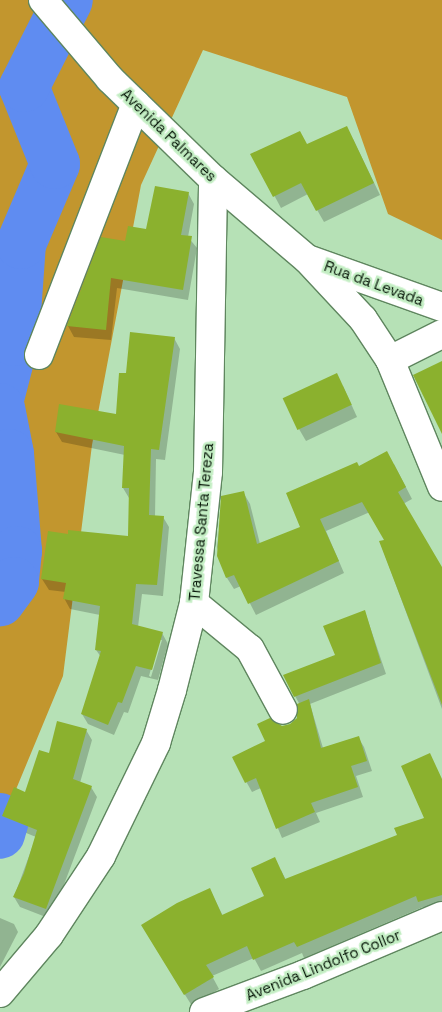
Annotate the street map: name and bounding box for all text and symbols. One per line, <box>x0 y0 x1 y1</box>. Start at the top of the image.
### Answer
street label: Avenida Palmares <box>118 85 220 185</box>
street label: Rua da Levada <box>322 257 426 309</box>
street label: Travessa Santa Tereza <box>185 442 217 602</box>
street label: Avenida Lindolfo Collor <box>243 926 403 1004</box>

